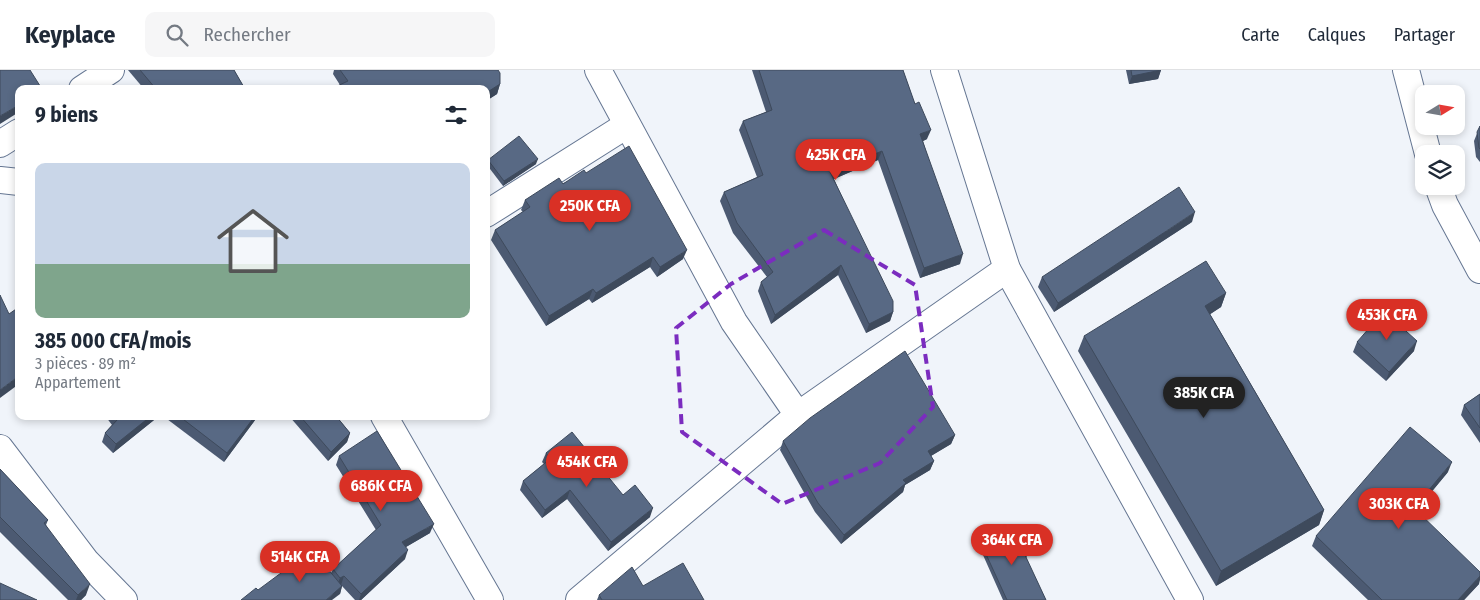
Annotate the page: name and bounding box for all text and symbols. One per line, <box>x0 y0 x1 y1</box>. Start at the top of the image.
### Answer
search box <box>145 12 495 57</box>
text: Keyplace <box>25 21 115 49</box>
icon: search <box>163 21 191 49</box>
text: Rechercher <box>203 23 291 46</box>
text: Carte <box>1241 24 1280 46</box>
text: Calques <box>1308 24 1366 46</box>
text: Partager <box>1394 24 1455 46</box>
north arrow <box>1415 85 1465 135</box>
map controls <box>1415 85 1465 195</box>
icon: filters <box>442 101 470 129</box>
text: 9 biens <box>35 102 98 128</box>
pin: 425K CFA <box>784 138 888 181</box>
text: 425K CFA <box>806 145 866 164</box>
button: layers <box>1415 145 1465 195</box>
pin: 250K CFA <box>538 190 642 232</box>
icon: home <box>208 196 298 286</box>
text: 250K CFA <box>560 196 620 215</box>
pin: 453K CFA <box>1335 298 1439 341</box>
text: 453K CFA <box>1357 305 1417 324</box>
text: 385 000 CFA/mois <box>35 328 191 354</box>
text: 3 pièces · 89 m² <box>35 354 136 373</box>
text: Appartement <box>35 373 121 392</box>
pin: 385K CFA <box>1152 376 1256 419</box>
text: 385K CFA <box>1174 383 1234 402</box>
pin: 454K CFA <box>535 446 639 488</box>
text: 454K CFA <box>557 452 617 471</box>
pin: 686K CFA <box>329 470 433 512</box>
text: 686K CFA <box>350 476 412 495</box>
pin: 303K CFA <box>1347 488 1451 530</box>
text: 303K CFA <box>1369 494 1429 513</box>
pin: 364K CFA <box>960 524 1064 566</box>
text: 364K CFA <box>982 530 1042 549</box>
pin: 514K CFA <box>248 540 352 583</box>
text: 514K CFA <box>271 547 329 566</box>

